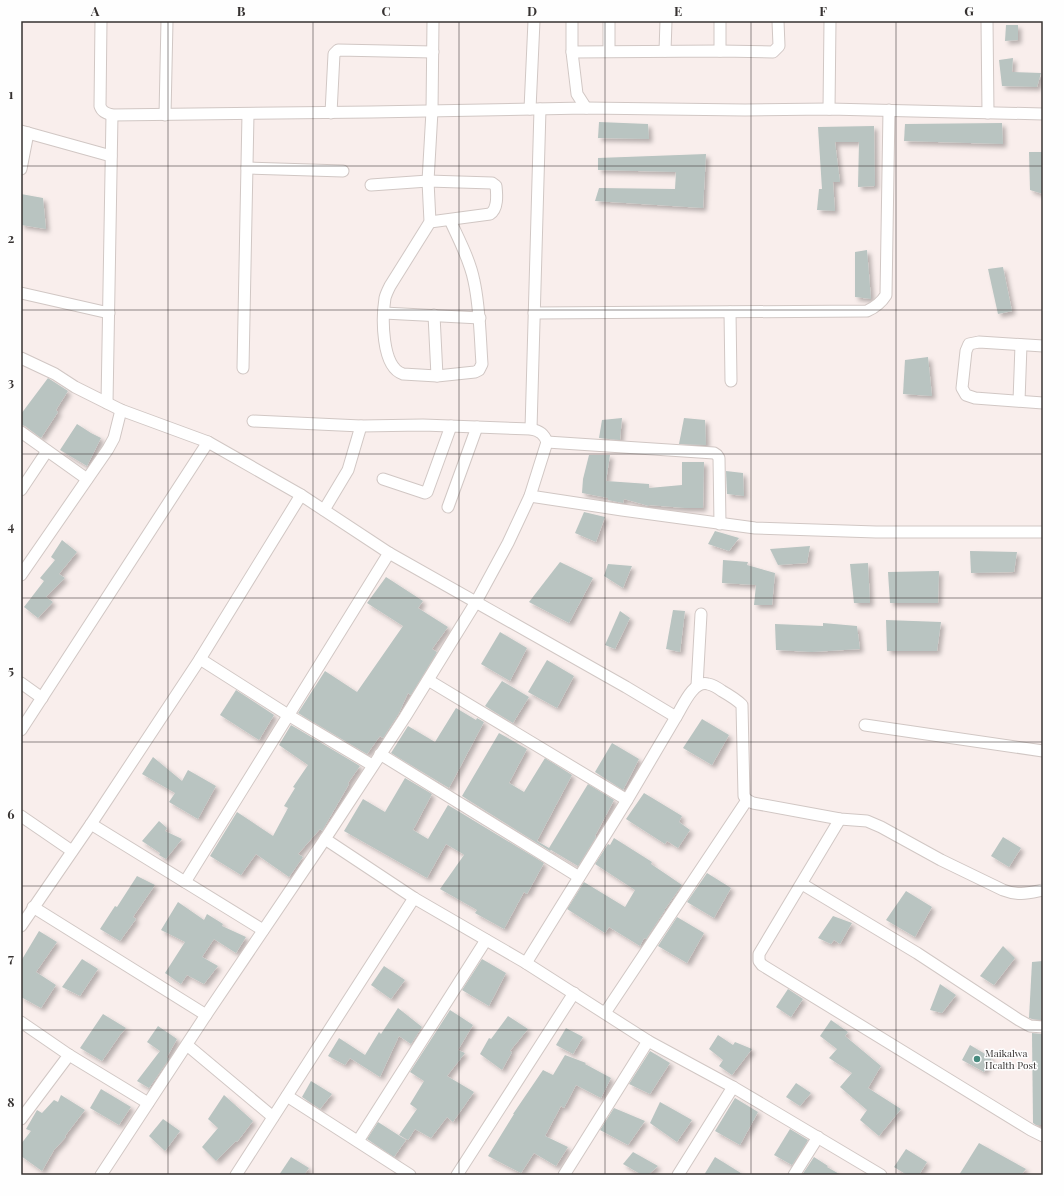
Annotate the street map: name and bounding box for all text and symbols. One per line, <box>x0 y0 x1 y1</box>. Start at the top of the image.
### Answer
text: A <box>90 2 100 19</box>
text: B <box>237 2 246 19</box>
text: C <box>381 2 391 19</box>
text: D <box>527 2 537 19</box>
text: E <box>674 2 682 19</box>
text: F <box>819 2 827 19</box>
text: G <box>964 2 974 19</box>
text: 1 <box>9 85 14 102</box>
text: 2 <box>8 229 15 246</box>
text: 3 <box>8 373 14 390</box>
text: 4 <box>8 517 15 534</box>
text: 5 <box>8 661 14 678</box>
text: 6 <box>7 805 15 822</box>
text: 7 <box>8 949 14 966</box>
place label: Maikalwa Health Post <box>985 1046 1037 1072</box>
marker: Maikalwa Health Post <box>972 1054 982 1064</box>
text: 8 <box>7 1093 15 1110</box>

